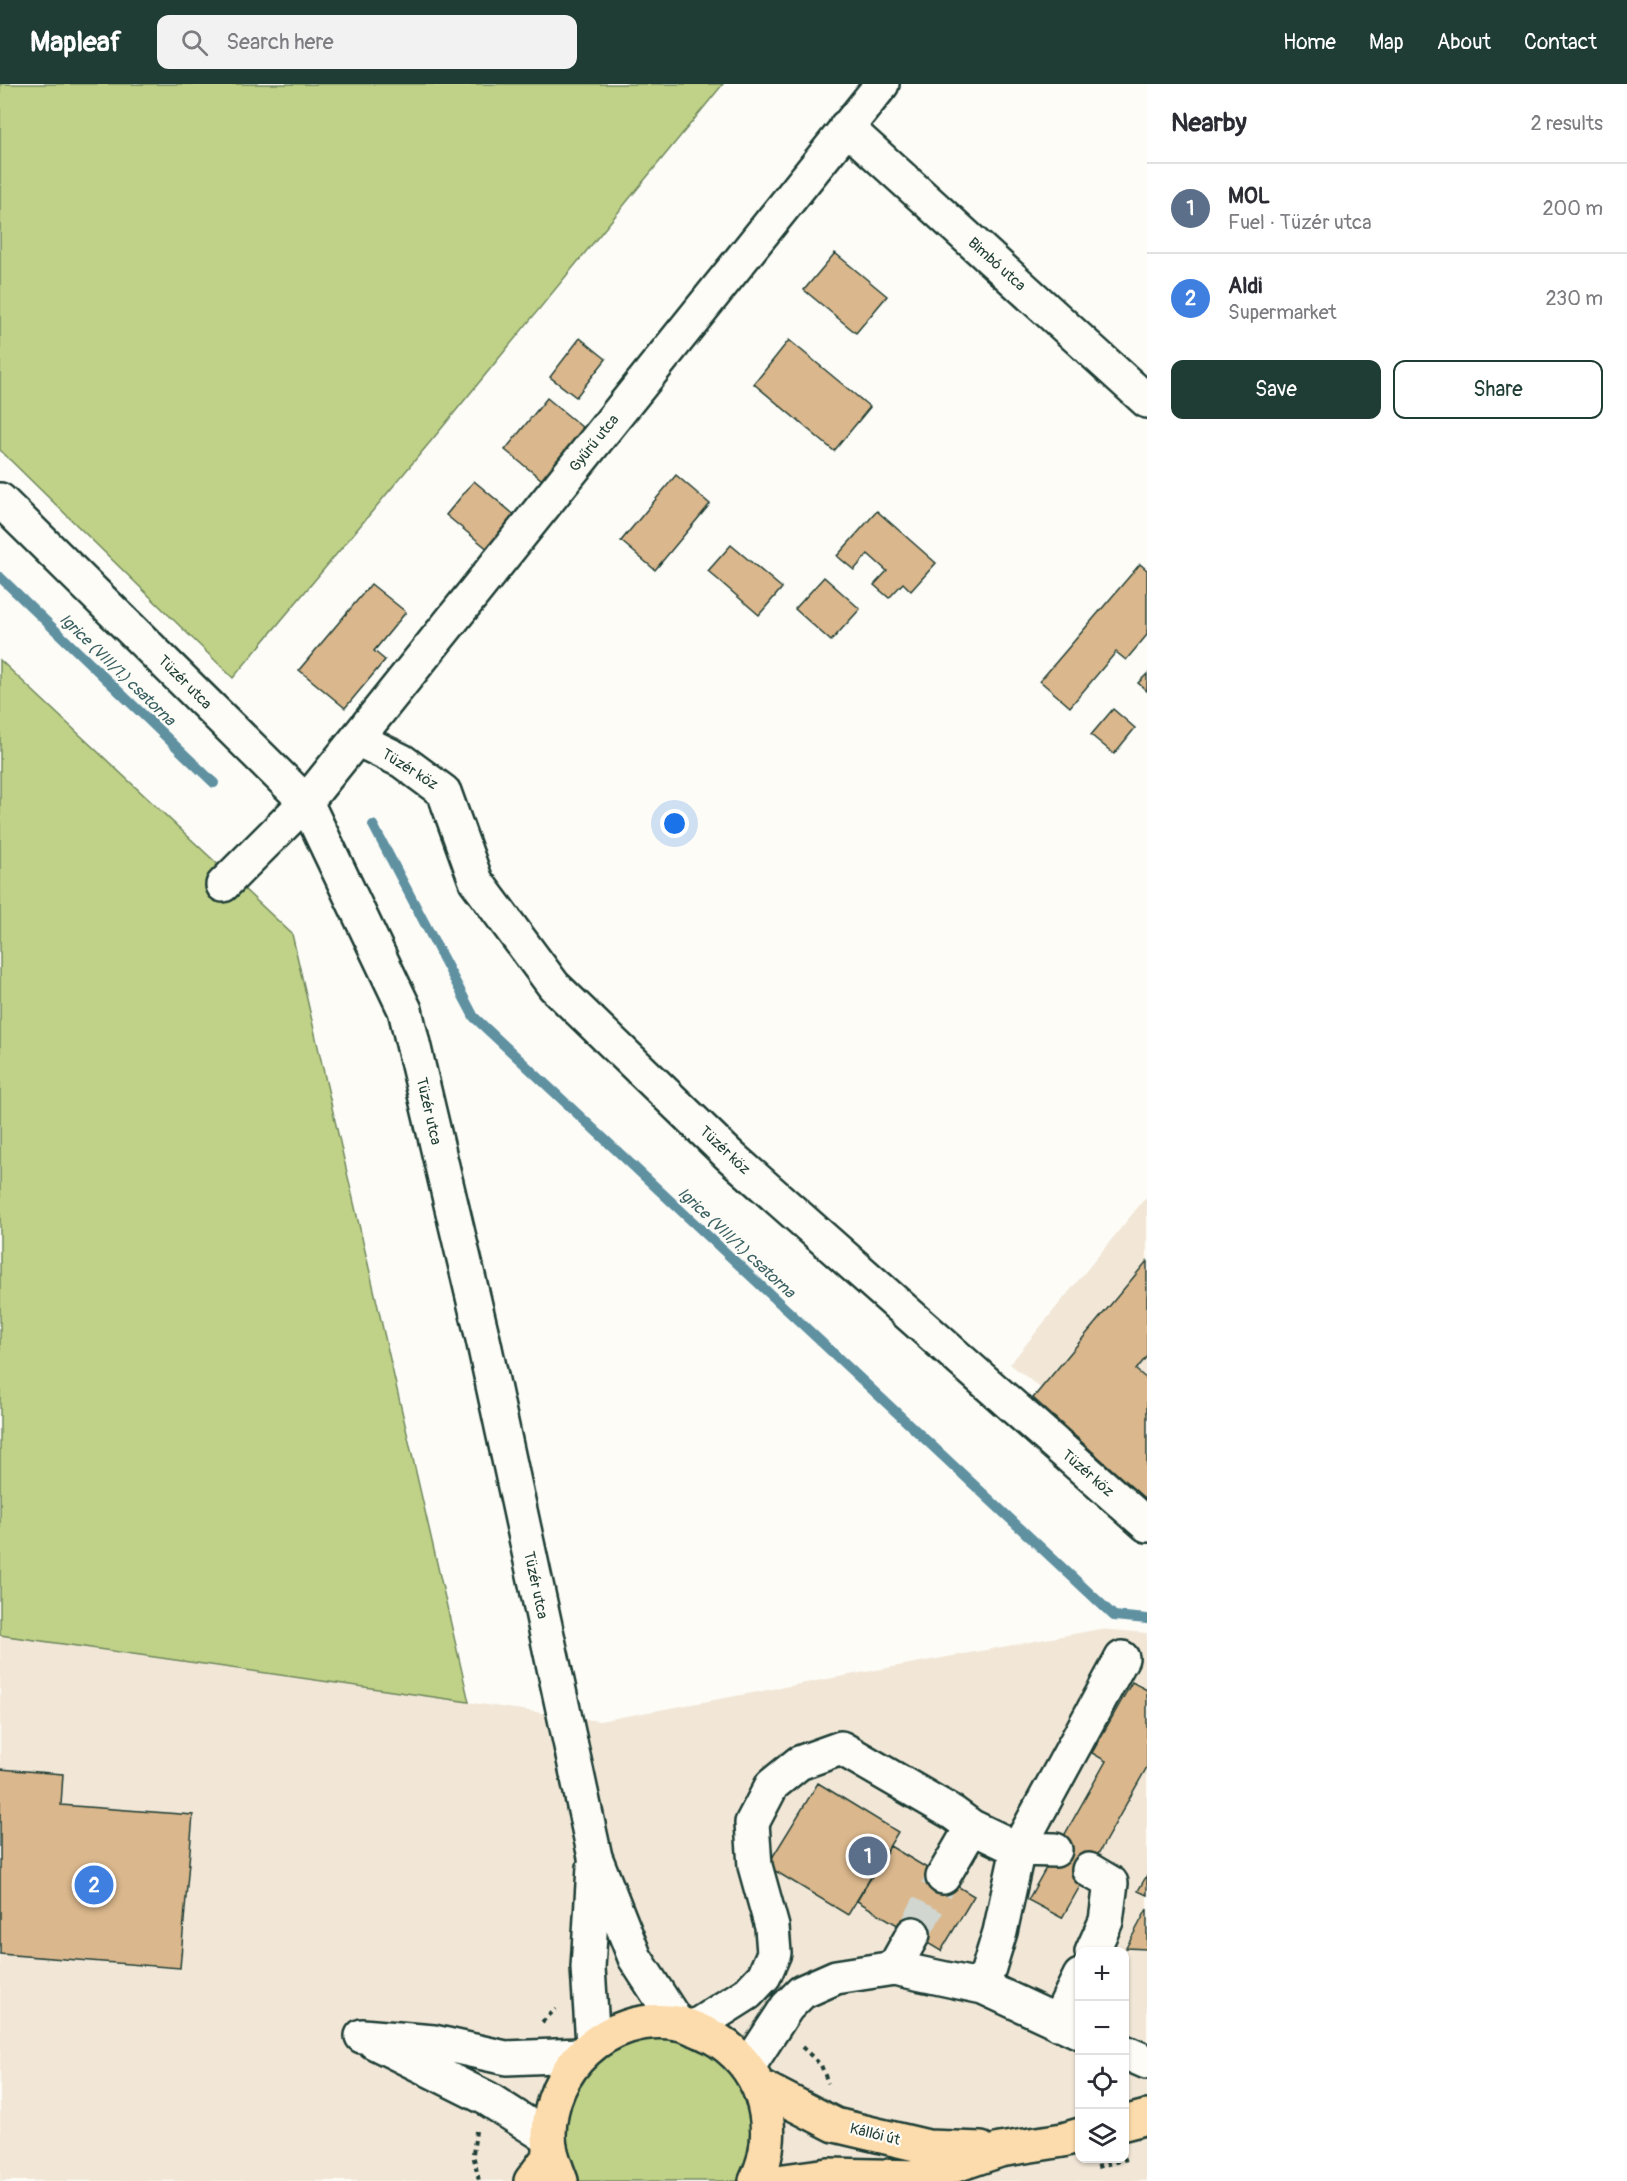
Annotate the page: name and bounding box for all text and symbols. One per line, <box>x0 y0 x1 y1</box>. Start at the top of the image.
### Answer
search box <box>157 15 577 69</box>
text: Mapleaf <box>30 25 121 60</box>
icon: search <box>178 26 211 59</box>
text: Search here <box>226 28 334 56</box>
text: Home <box>1283 29 1336 56</box>
text: Map <box>1369 29 1404 56</box>
text: About <box>1437 29 1491 56</box>
text: Contact <box>1524 29 1597 56</box>
text: Nearby <box>1171 107 1247 139</box>
text: 2 results <box>1531 111 1603 136</box>
text: MOL <box>1228 182 1270 210</box>
text: 1 <box>1187 196 1194 221</box>
text: 200 m <box>1542 196 1603 221</box>
text: Fuel · Tüzér utca <box>1228 210 1371 235</box>
street label: Bimbó utca <box>964 234 1029 295</box>
text: Aldi <box>1228 272 1262 300</box>
text: 2 <box>1185 286 1196 311</box>
text: 230 m <box>1546 286 1603 311</box>
text: Supermarket <box>1228 300 1337 325</box>
button: Save <box>1171 360 1381 419</box>
button: Share <box>1393 360 1603 419</box>
street label: Gyűrű utca <box>565 411 623 476</box>
water label: Igrice (VIII/1.) csatorna <box>55 609 180 731</box>
street label: Tüzér utca <box>154 651 216 713</box>
street label: Tüzér köz <box>378 745 442 794</box>
your location <box>660 809 689 838</box>
street label: Tüzér utca <box>412 1076 446 1147</box>
street label: Tüzér köz <box>695 1122 754 1179</box>
water label: Igrice (VIII/1.) csatorna <box>674 1183 800 1303</box>
street label: Tüzér köz <box>1058 1446 1118 1501</box>
street label: Tüzér utca <box>519 1550 552 1621</box>
pin: 1 <box>848 1834 888 1878</box>
pin: 2 <box>74 1862 113 1908</box>
map controls <box>1075 1947 1129 2163</box>
button: + <box>1075 1947 1129 2001</box>
button: − <box>1075 2001 1129 2055</box>
button: locate <box>1075 2055 1129 2109</box>
button: layers <box>1075 2109 1129 2163</box>
street label: Kállói út <box>848 2119 903 2150</box>

